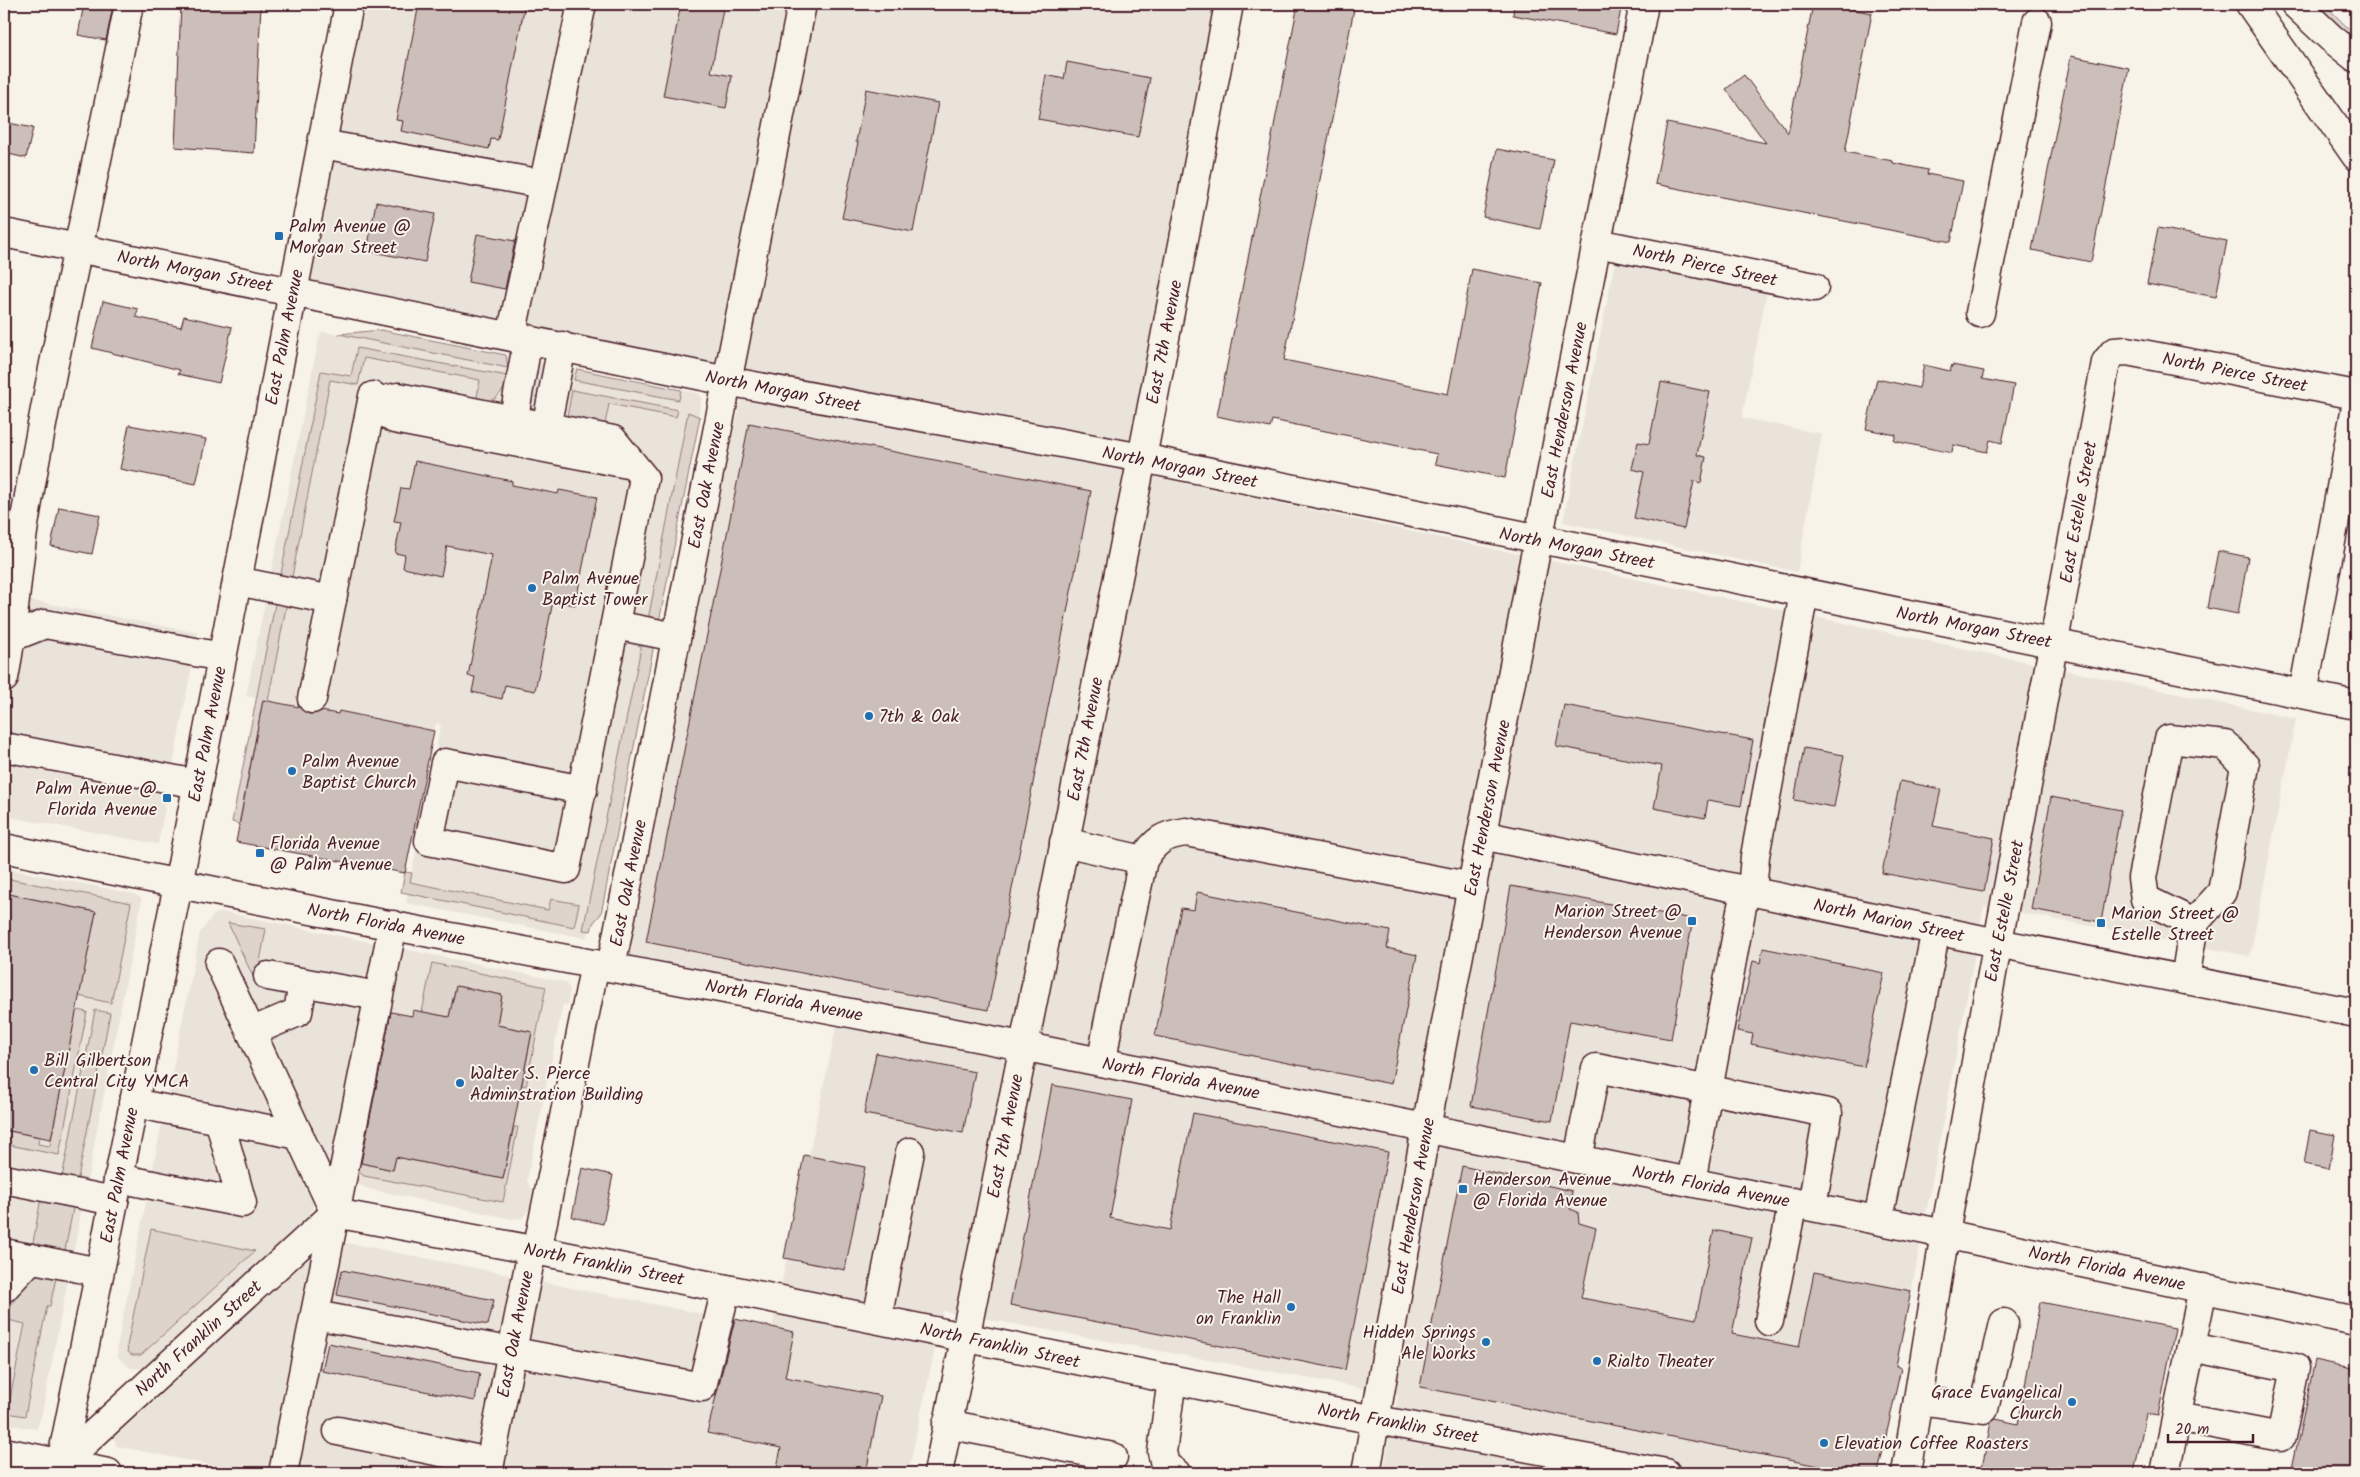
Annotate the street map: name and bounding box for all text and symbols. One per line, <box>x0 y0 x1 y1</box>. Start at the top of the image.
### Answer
place label: Palm Avenue @ Morgan Street <box>289 213 411 263</box>
marker: Palm Avenue @ Morgan Street <box>273 230 285 242</box>
street label: North Pierce Street <box>1630 237 1781 296</box>
street label: North Morgan Street <box>114 243 276 302</box>
street label: East Palm Avenue <box>258 267 313 408</box>
street label: East 7th Avenue <box>1139 278 1192 407</box>
street label: East Henderson Avenue <box>1534 320 1597 501</box>
street label: North Pierce Street <box>2160 345 2311 402</box>
street label: North Morgan Street <box>702 363 864 422</box>
street label: East Oak Avenue <box>681 419 734 551</box>
street label: East Estelle Street <box>2053 438 2106 586</box>
street label: North Morgan Street <box>1099 439 1261 498</box>
street label: North Morgan Street <box>1496 520 1658 579</box>
place label: Palm Avenue Baptist Tower <box>542 565 649 615</box>
marker: Palm Avenue Baptist Tower <box>526 582 538 594</box>
street label: North Morgan Street <box>1893 599 2055 658</box>
street label: East Palm Avenue <box>181 664 236 805</box>
street label: East 7th Avenue <box>1060 675 1113 804</box>
place label: 7th & Oak <box>879 703 959 732</box>
marker: 7th & Oak <box>863 710 875 722</box>
street label: East Henderson Avenue <box>1457 718 1520 899</box>
place label: Palm Avenue Baptist Church <box>302 748 416 798</box>
marker: Palm Avenue Baptist Church <box>286 765 298 777</box>
place label: Palm Avenue @ Florida Avenue <box>35 775 157 825</box>
marker: Palm Avenue @ Florida Avenue <box>161 792 173 804</box>
street label: East Oak Avenue <box>603 817 656 949</box>
place label: Florida Avenue @ Palm Avenue <box>270 830 392 880</box>
street label: East Estelle Street <box>1978 837 2034 985</box>
marker: Florida Avenue @ Palm Avenue <box>254 847 266 859</box>
street label: North Marion Street <box>1811 891 1968 952</box>
street label: North Florida Avenue <box>304 896 467 955</box>
place label: Marion Street @ Henderson Avenue <box>1544 898 1682 948</box>
place label: Marion Street @ Estelle Street <box>2111 900 2239 950</box>
marker: Marion Street @ Henderson Avenue <box>1686 915 1698 927</box>
marker: Marion Street @ Estelle Street <box>2095 917 2107 929</box>
street label: North Florida Avenue <box>702 972 865 1031</box>
place label: Bill Gilbertson Central City YMCA <box>44 1047 189 1097</box>
street label: North Florida Avenue <box>1099 1050 1262 1109</box>
place label: Walter S. Pierce Adminstration Building <box>470 1060 644 1110</box>
marker: Bill Gilbertson Central City YMCA <box>28 1064 40 1076</box>
street label: East 7th Avenue <box>980 1072 1033 1201</box>
marker: Walter S. Pierce Adminstration Building <box>454 1077 466 1089</box>
street label: East Palm Avenue <box>93 1105 148 1246</box>
street label: East Henderson Avenue <box>1385 1115 1444 1297</box>
street label: North Florida Avenue <box>1629 1158 1792 1217</box>
place label: Henderson Avenue @ Florida Avenue <box>1473 1166 1611 1216</box>
marker: Henderson Avenue @ Florida Avenue <box>1457 1183 1469 1195</box>
street label: North Franklin Street <box>521 1236 688 1295</box>
street label: North Florida Avenue <box>2025 1239 2188 1300</box>
street label: East Oak Avenue <box>490 1268 543 1400</box>
street label: North Franklin Street <box>129 1273 270 1404</box>
place label: The Hall on Franklin <box>1196 1284 1282 1334</box>
marker: The Hall on Franklin <box>1285 1301 1297 1313</box>
street label: North Franklin Street <box>917 1315 1083 1378</box>
place label: Hidden Springs Ale Works <box>1363 1319 1476 1369</box>
marker: Hidden Springs Ale Works <box>1480 1336 1492 1348</box>
place label: Rialto Theater <box>1607 1348 1715 1377</box>
marker: Rialto Theater <box>1591 1355 1603 1367</box>
place label: Grace Evangelical Church <box>1931 1379 2063 1429</box>
street label: North Franklin Street <box>1315 1396 1482 1453</box>
marker: Grace Evangelical Church <box>2066 1396 2078 1408</box>
scale bar <box>2168 1412 2252 1444</box>
text: 20 m <box>2175 1418 2209 1442</box>
place label: Elevation Coffee Roasters <box>1834 1430 2029 1459</box>
marker: Elevation Coffee Roasters <box>1818 1437 1830 1449</box>

